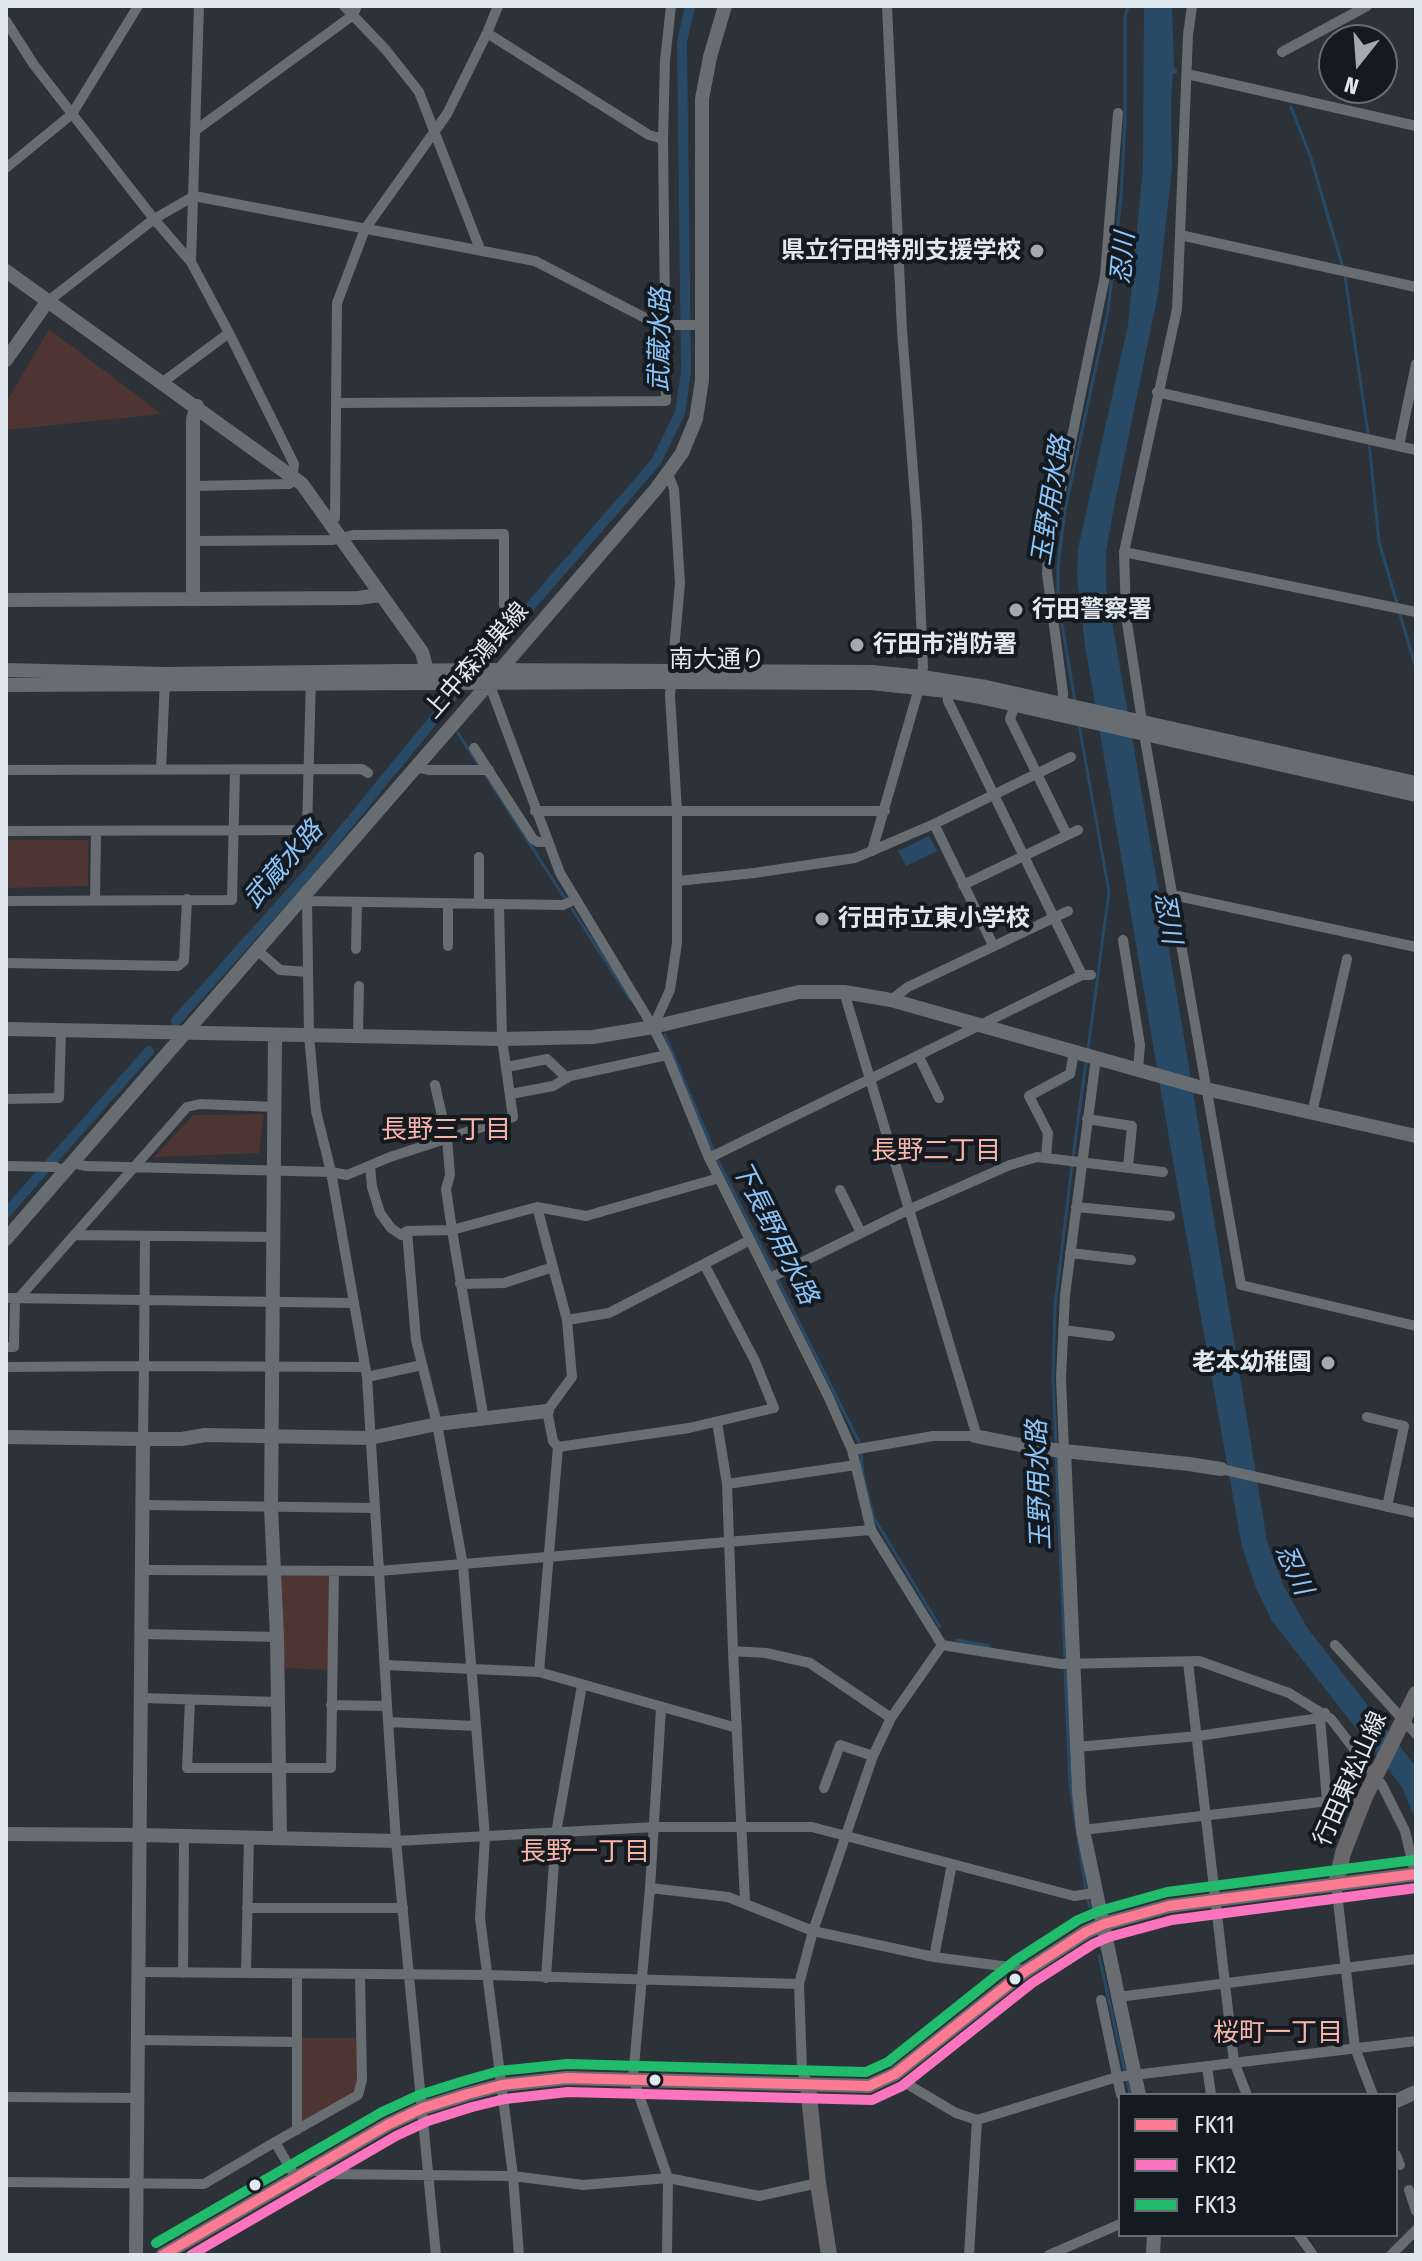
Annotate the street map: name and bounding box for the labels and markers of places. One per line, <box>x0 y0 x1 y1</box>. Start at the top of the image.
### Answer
place label: 県立行田特別支援学校 <box>781 237 1021 265</box>
marker: 県立行田特別支援学校 <box>1028 242 1046 260</box>
place label: 行田警察署 <box>1032 596 1152 624</box>
marker: 行田警察署 <box>1007 601 1025 619</box>
place label: 行田市消防署 <box>873 631 1017 659</box>
marker: 行田市消防署 <box>848 636 866 654</box>
place label: 行田市立東小学校 <box>838 905 1030 933</box>
marker: 行田市立東小学校 <box>813 910 831 928</box>
place label: 老本幼稚園 <box>1192 1349 1312 1377</box>
marker: 老本幼稚園 <box>1319 1354 1337 1372</box>
unlabelled marker <box>1007 1971 1023 1987</box>
unlabelled marker <box>647 2072 663 2088</box>
unlabelled marker <box>247 2177 263 2193</box>

